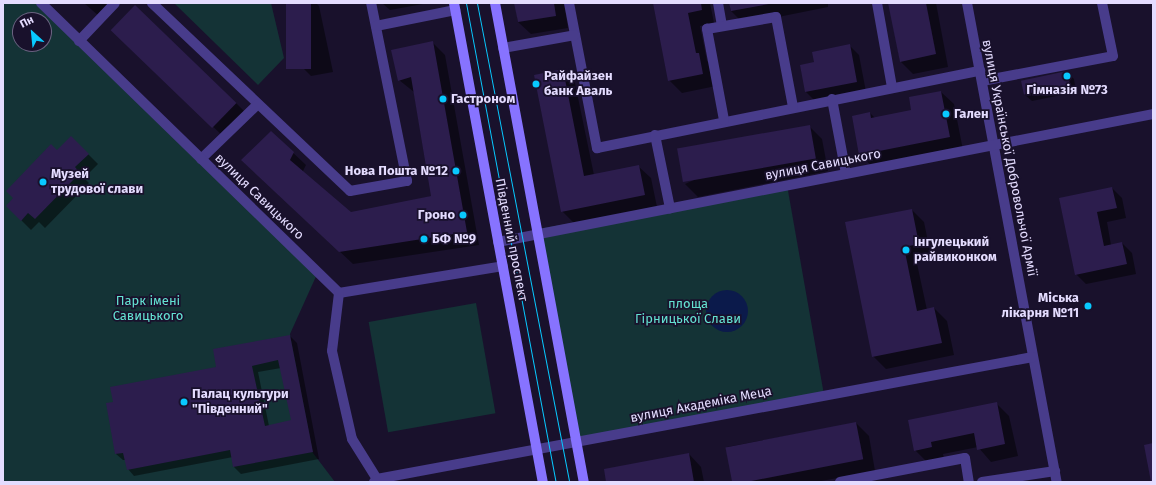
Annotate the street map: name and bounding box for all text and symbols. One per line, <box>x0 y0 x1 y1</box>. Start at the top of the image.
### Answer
north arrow <box>12 12 52 52</box>
text: Пн <box>18 13 36 31</box>
street label: вулиця Української Добровольчої Армії <box>978 38 1040 278</box>
place label: Райфайзен банк Аваль <box>544 69 613 100</box>
marker: Гімназія №73 <box>1062 71 1072 81</box>
marker: Райфайзен банк Аваль <box>531 79 541 89</box>
place label: Гімназія №73 <box>1026 82 1108 98</box>
place label: Гастроном <box>451 91 515 107</box>
marker: Гастроном <box>438 94 448 104</box>
place label: Гален <box>954 106 989 122</box>
marker: Гален <box>941 109 951 119</box>
street label: вулиця Савицького <box>764 146 882 184</box>
street label: вулиця Савицького <box>211 151 307 243</box>
place label: Нова Пошта №12 <box>345 163 448 179</box>
marker: Нова Пошта №12 <box>451 166 461 176</box>
place label: Музей трудової слави <box>51 167 143 198</box>
marker: Музей трудової слави <box>38 177 48 187</box>
street label: Південний проспект <box>491 177 531 303</box>
place label: Гроно <box>418 207 455 223</box>
marker: Гроно <box>458 210 468 220</box>
place label: БФ №9 <box>432 231 476 247</box>
marker: БФ №9 <box>419 234 429 244</box>
place label: Інгулецький райвиконком <box>914 235 997 266</box>
marker: Інгулецький райвиконком <box>901 245 911 255</box>
place label: Міська лікарня №11 <box>1002 291 1079 322</box>
park label: Парк імені Савицького <box>113 294 183 325</box>
park label: площа Гірницької Слави <box>635 297 741 328</box>
marker: Міська лікарня №11 <box>1082 300 1094 312</box>
street label: вулиця Академіка Меца <box>629 384 773 426</box>
place label: Палац культури "Південний" <box>192 387 289 418</box>
marker: Палац культури "Південний" <box>179 397 189 407</box>

